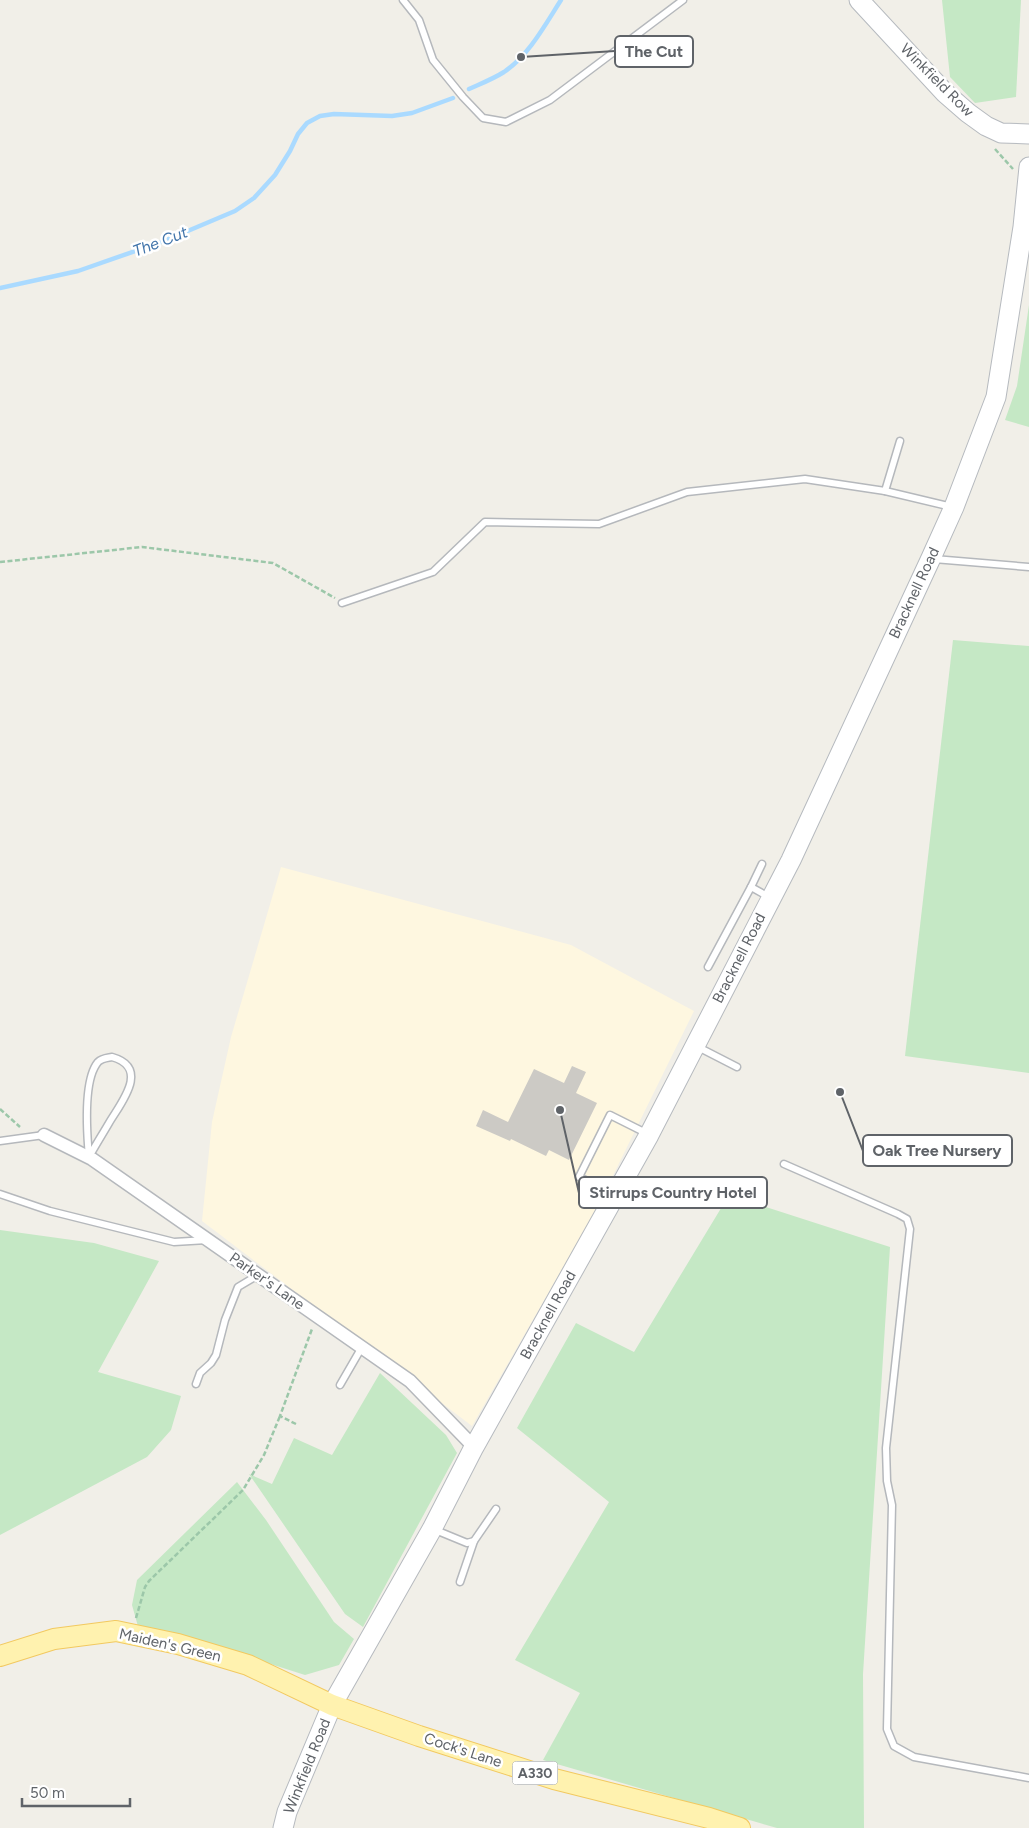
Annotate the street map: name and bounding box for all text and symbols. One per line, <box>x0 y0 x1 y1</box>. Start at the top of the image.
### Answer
callout: The Cut <box>615 36 693 67</box>
street label: Winkfield Row <box>897 40 978 121</box>
text: The Cut <box>625 42 683 61</box>
water label: The Cut <box>130 222 191 261</box>
street label: Bracknell Road <box>885 544 943 642</box>
street label: Bracknell Road <box>709 910 769 1006</box>
callout: Oak Tree Nursery <box>863 1135 1012 1166</box>
text: Oak Tree Nursery <box>873 1141 1002 1160</box>
callout: Stirrups Country Hotel <box>579 1177 767 1208</box>
text: Stirrups Country Hotel <box>589 1183 757 1202</box>
street label: Parker's Lane <box>226 1249 308 1313</box>
street label: Bracknell Road <box>516 1267 580 1363</box>
street label: Maiden's Green <box>117 1625 223 1665</box>
street label: Winkfield Road <box>280 1716 334 1816</box>
street label: Cock's Lane <box>422 1729 504 1771</box>
road number: A330 <box>512 1762 558 1785</box>
scale bar <box>22 1776 130 1808</box>
text: 50 m <box>30 1784 65 1802</box>

